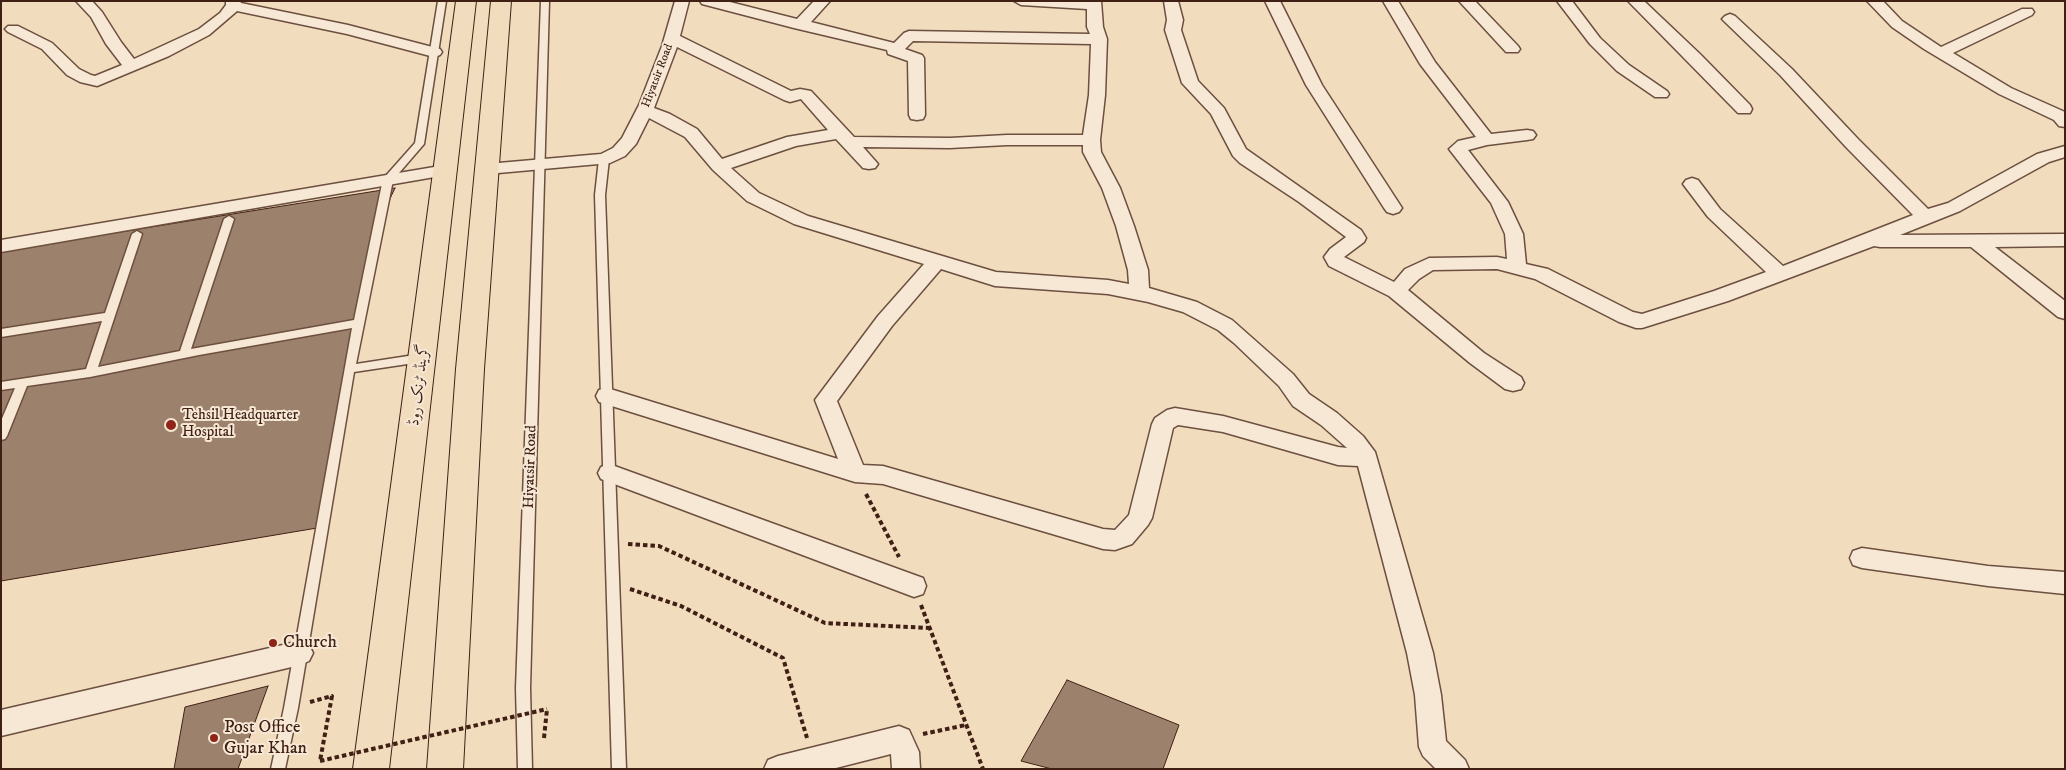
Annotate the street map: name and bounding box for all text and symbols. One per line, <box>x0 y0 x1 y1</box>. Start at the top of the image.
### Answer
street label: Hiyatsir Road <box>639 42 677 110</box>
street label: گرینڈ ٹرنک روڈ <box>406 343 434 427</box>
place label: Tehsil Headquarter Hospital <box>182 407 298 442</box>
marker: Tehsil Headquarter Hospital <box>164 418 178 432</box>
street label: Hiyatsir Road <box>521 425 541 509</box>
place label: Church <box>283 632 337 654</box>
marker: Church <box>267 637 279 649</box>
place label: Post Office Gujar Khan <box>224 717 307 760</box>
marker: Post Office Gujar Khan <box>208 732 220 744</box>

